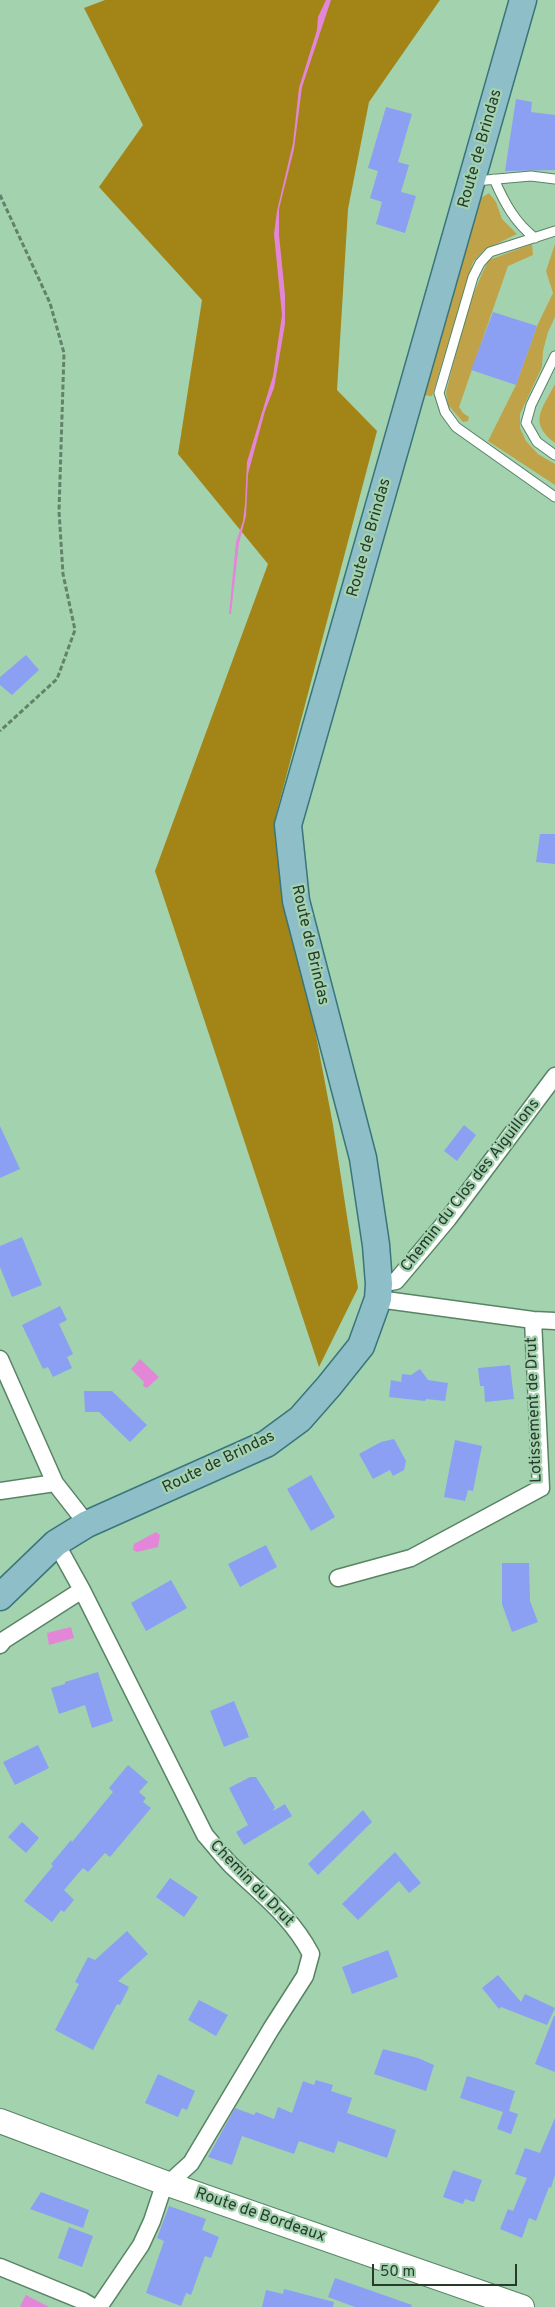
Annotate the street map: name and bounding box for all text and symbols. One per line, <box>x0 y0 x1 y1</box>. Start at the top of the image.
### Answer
street label: Route de Brindas <box>455 87 507 211</box>
street label: Route de Brindas <box>344 476 396 600</box>
street label: Route de Brindas <box>286 883 332 1007</box>
street label: Chemin du Clos des Aiguillons <box>397 1096 545 1276</box>
street label: Lotissement de Drut <box>523 1337 547 1483</box>
street label: Route de Brindas <box>160 1427 278 1499</box>
street label: Chemin du Drut <box>205 1837 297 1931</box>
street label: Route de Bordeaux <box>192 2185 328 2247</box>
scale bar <box>375 2254 520 2286</box>
text: 50 m <box>380 2263 415 2282</box>

